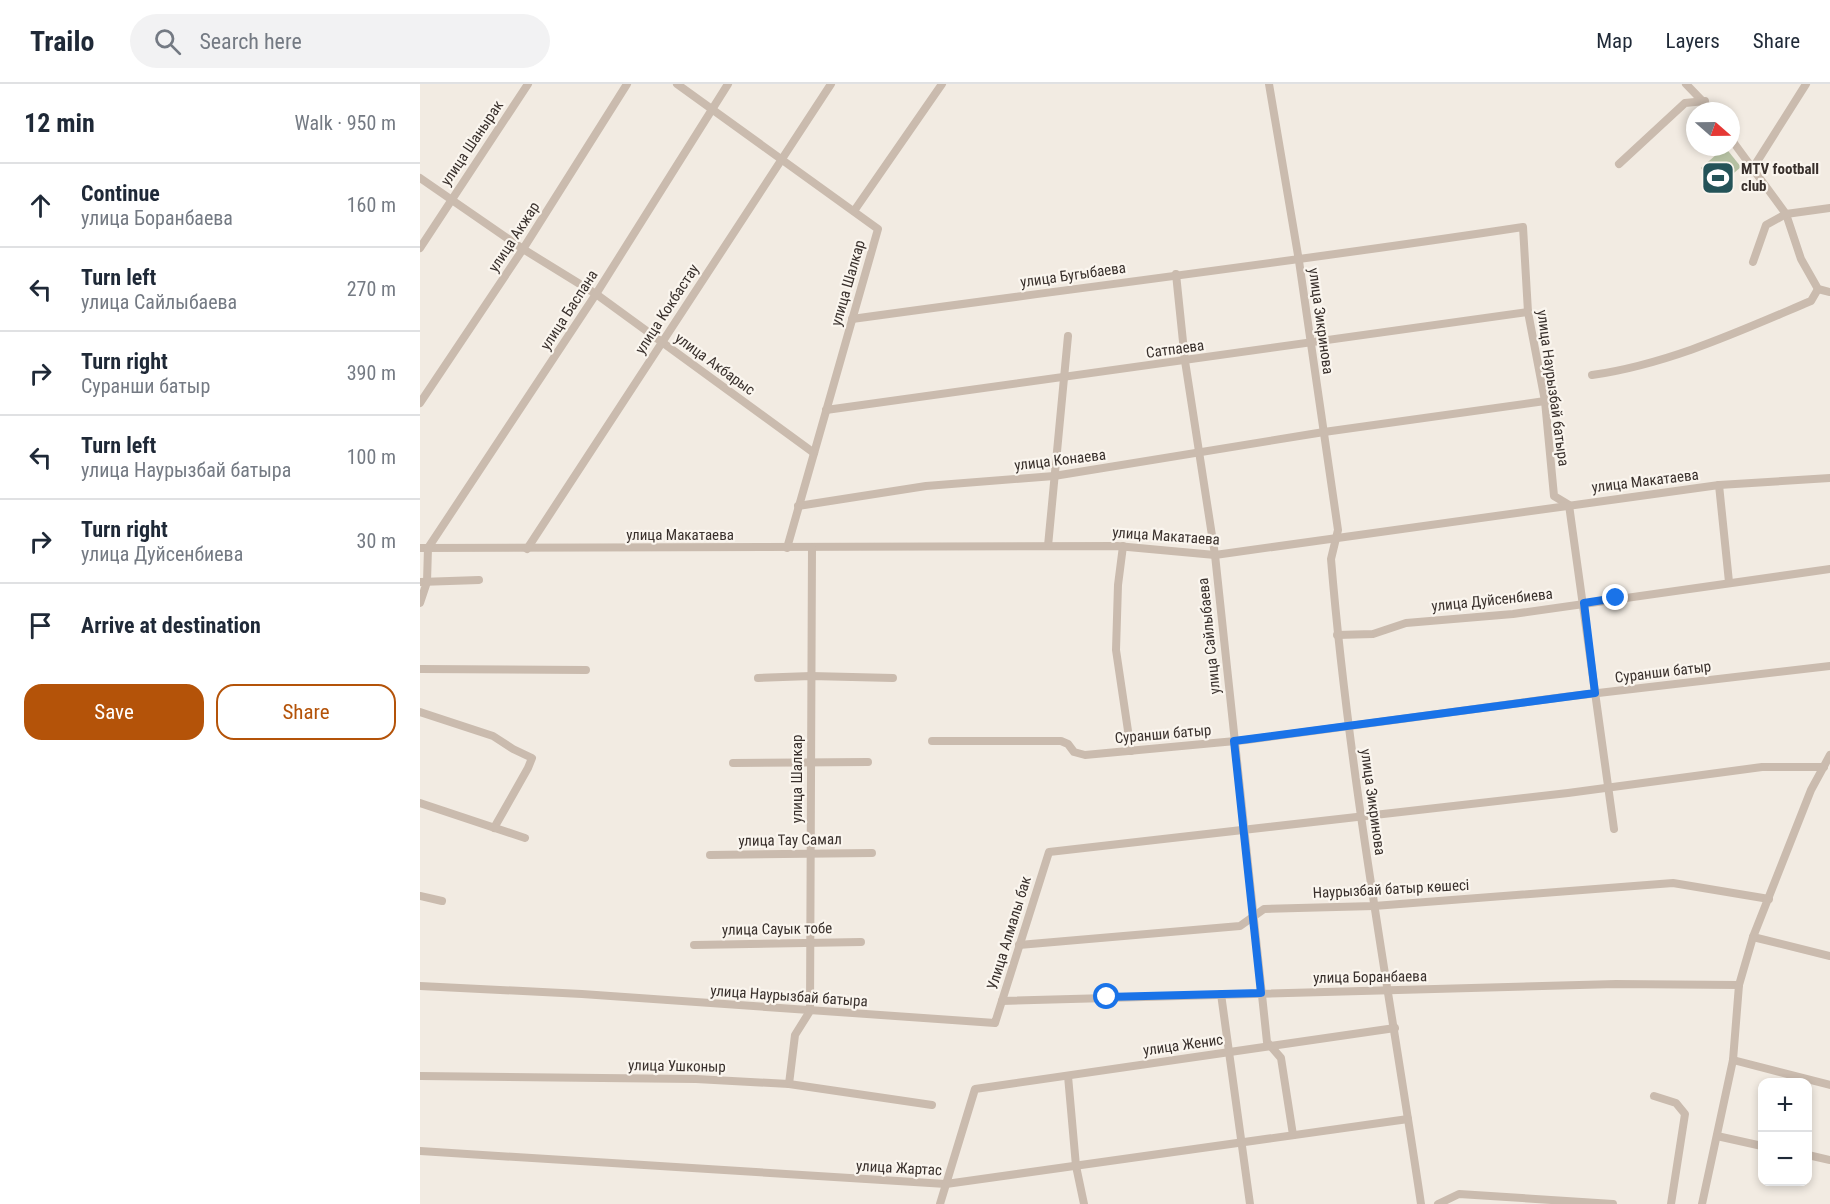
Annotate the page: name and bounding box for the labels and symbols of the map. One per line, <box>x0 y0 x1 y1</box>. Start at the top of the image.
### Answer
street label: улица Шанырак <box>437 97 507 189</box>
north arrow <box>1686 102 1740 156</box>
sports icon: MTV football club <box>1700 160 1736 196</box>
place label: MTV football club <box>1741 160 1819 195</box>
street label: улица Акжар <box>485 198 543 276</box>
street label: улица Шалкар <box>827 238 869 328</box>
street label: улица Бугыбаева <box>1019 259 1127 291</box>
street label: улица Кокбастау <box>631 261 703 357</box>
street label: улица Баспана <box>536 267 602 353</box>
street label: улица Зикринова <box>1305 267 1337 375</box>
street label: улица Наурызбай батыра <box>1533 309 1573 467</box>
street label: улица Акбарыс <box>671 329 759 399</box>
street label: Сатпаева <box>1145 336 1205 362</box>
street label: улица Конаева <box>1013 445 1107 475</box>
street label: улица Макатаева <box>1590 466 1700 496</box>
street label: улица Макатаева <box>1112 523 1220 549</box>
street label: улица Макатаева <box>626 526 734 544</box>
street label: улица Сайлыбаева <box>1194 577 1224 695</box>
route end <box>1602 584 1628 610</box>
street label: улица Дуйсенбиева <box>1431 585 1553 615</box>
street label: Суранши батыр <box>1614 657 1712 687</box>
street label: Суранши батыр <box>1114 721 1212 747</box>
street label: улица Шалкар <box>788 735 806 823</box>
street label: улица Зикринова <box>1357 748 1389 856</box>
street label: улица Тау Самал <box>738 830 842 850</box>
street label: Улица Алмалы бак <box>983 874 1035 992</box>
street label: Наурызбай батыр көшесі <box>1312 876 1470 902</box>
street label: улица Сауык тобе <box>722 919 832 939</box>
street label: улица Боранбаева <box>1313 967 1427 987</box>
street label: улица Наурызбай батыра <box>710 982 868 1010</box>
route start <box>1093 983 1119 1009</box>
street label: улица Женис <box>1142 1030 1224 1060</box>
street label: улица Ушконыр <box>628 1056 726 1076</box>
street label: улица Жартас <box>856 1157 942 1179</box>

